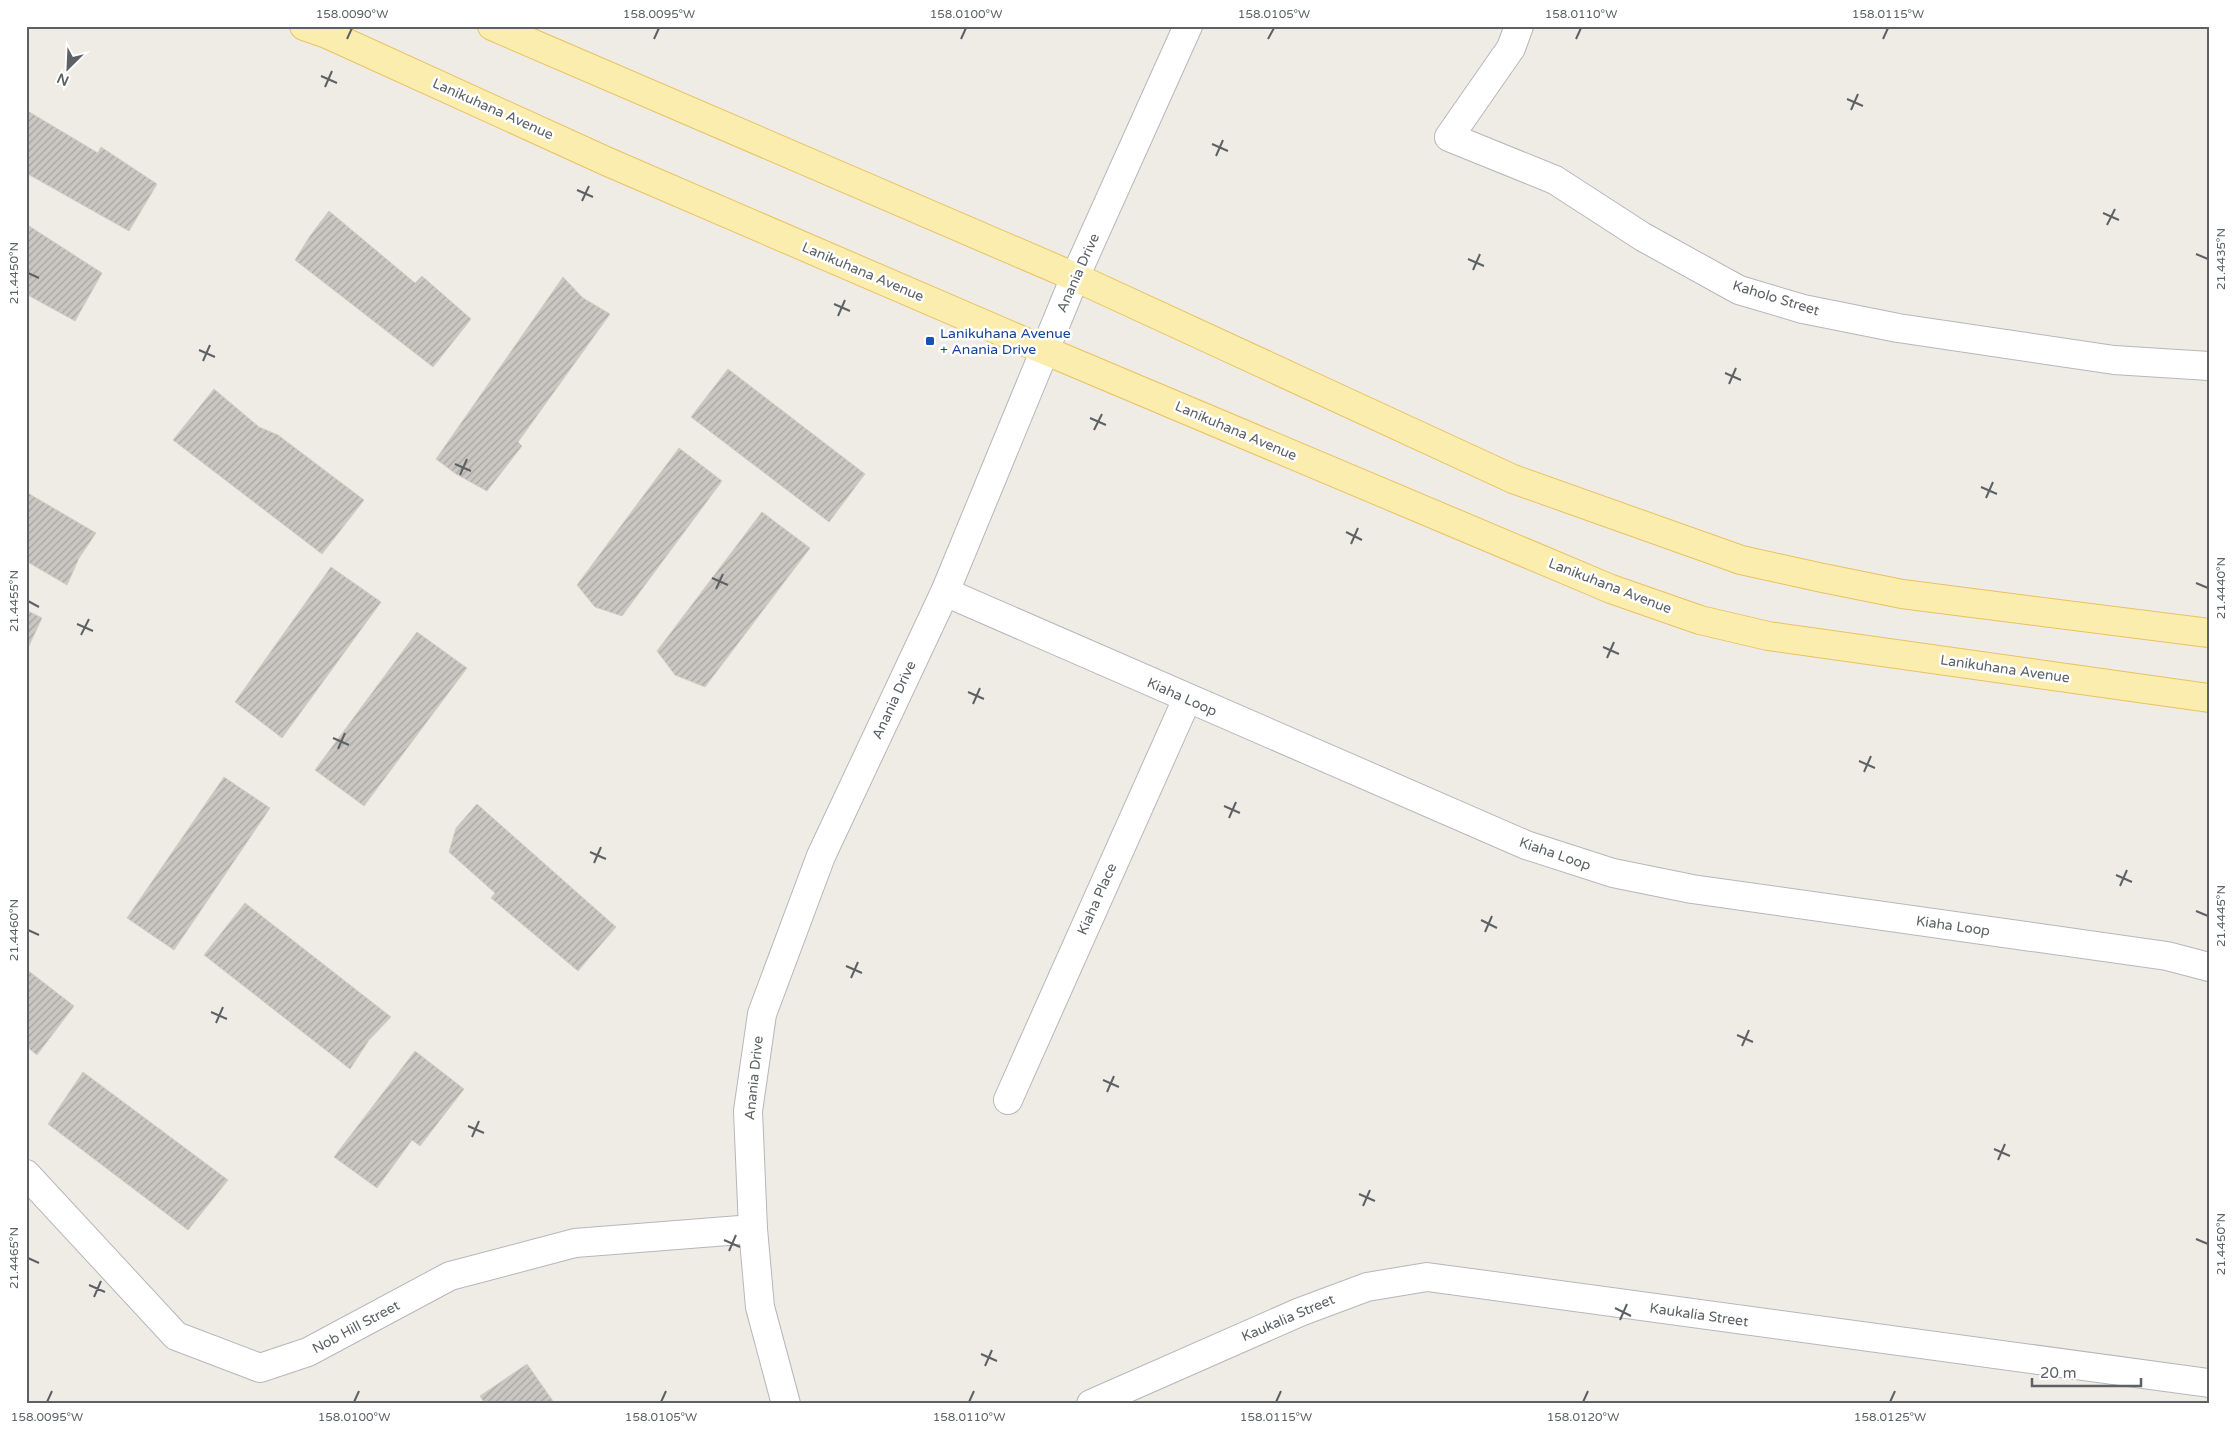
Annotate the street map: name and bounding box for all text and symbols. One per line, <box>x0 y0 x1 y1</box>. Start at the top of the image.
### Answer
text: 158.0090°W <box>316 7 388 21</box>
text: 158.0095°W <box>623 7 695 21</box>
text: 158.0100°W <box>930 7 1002 21</box>
text: 158.0105°W <box>1238 7 1310 21</box>
text: 158.0110°W <box>1545 7 1617 21</box>
text: 158.0115°W <box>1852 7 1924 21</box>
north arrow <box>42 42 92 92</box>
text: N <box>54 69 72 89</box>
street label: Lanikuhana Avenue <box>430 75 556 143</box>
text: 21.4435°N <box>2214 228 2228 290</box>
street label: Anania Drive <box>1053 231 1103 315</box>
street label: Lanikuhana Avenue <box>800 239 927 305</box>
text: 21.4450°N <box>7 242 21 304</box>
street label: Kaholo Street <box>1731 277 1822 319</box>
place label: Lanikuhana Avenue + Anania Drive <box>940 325 1071 358</box>
marker: Lanikuhana Avenue + Anania Drive <box>924 335 936 347</box>
street label: Lanikuhana Avenue <box>1173 398 1300 464</box>
street label: Lanikuhana Avenue <box>1546 555 1674 617</box>
text: 21.4440°N <box>2214 557 2228 619</box>
text: 21.4455°N <box>7 570 21 632</box>
street label: Lanikuhana Avenue <box>1939 651 2071 687</box>
street label: Anania Drive <box>868 658 920 742</box>
street label: Kiaha Loop <box>1144 674 1220 720</box>
street label: Kiaha Loop <box>1517 834 1593 874</box>
street label: Kiaha Place <box>1074 860 1120 938</box>
text: 21.4445°N <box>2214 885 2228 947</box>
text: 21.4460°N <box>7 899 21 961</box>
street label: Kiaha Loop <box>1915 912 1991 940</box>
street label: Anania Drive <box>741 1035 767 1121</box>
text: 21.4450°N <box>2214 1213 2228 1275</box>
text: 21.4465°N <box>7 1227 21 1289</box>
street label: Kaukalia Street <box>1239 1290 1338 1345</box>
street label: Nob Hill Street <box>309 1297 403 1357</box>
street label: Kaukalia Street <box>1649 1300 1750 1330</box>
scale bar <box>2032 1355 2141 1387</box>
text: 20 m <box>2040 1364 2077 1382</box>
text: 158.0095°W <box>11 1410 83 1424</box>
text: 158.0100°W <box>318 1410 390 1424</box>
text: 158.0105°W <box>625 1410 697 1424</box>
text: 158.0110°W <box>933 1410 1005 1424</box>
text: 158.0115°W <box>1240 1410 1312 1424</box>
text: 158.0120°W <box>1547 1410 1619 1424</box>
text: 158.0125°W <box>1854 1410 1926 1424</box>

